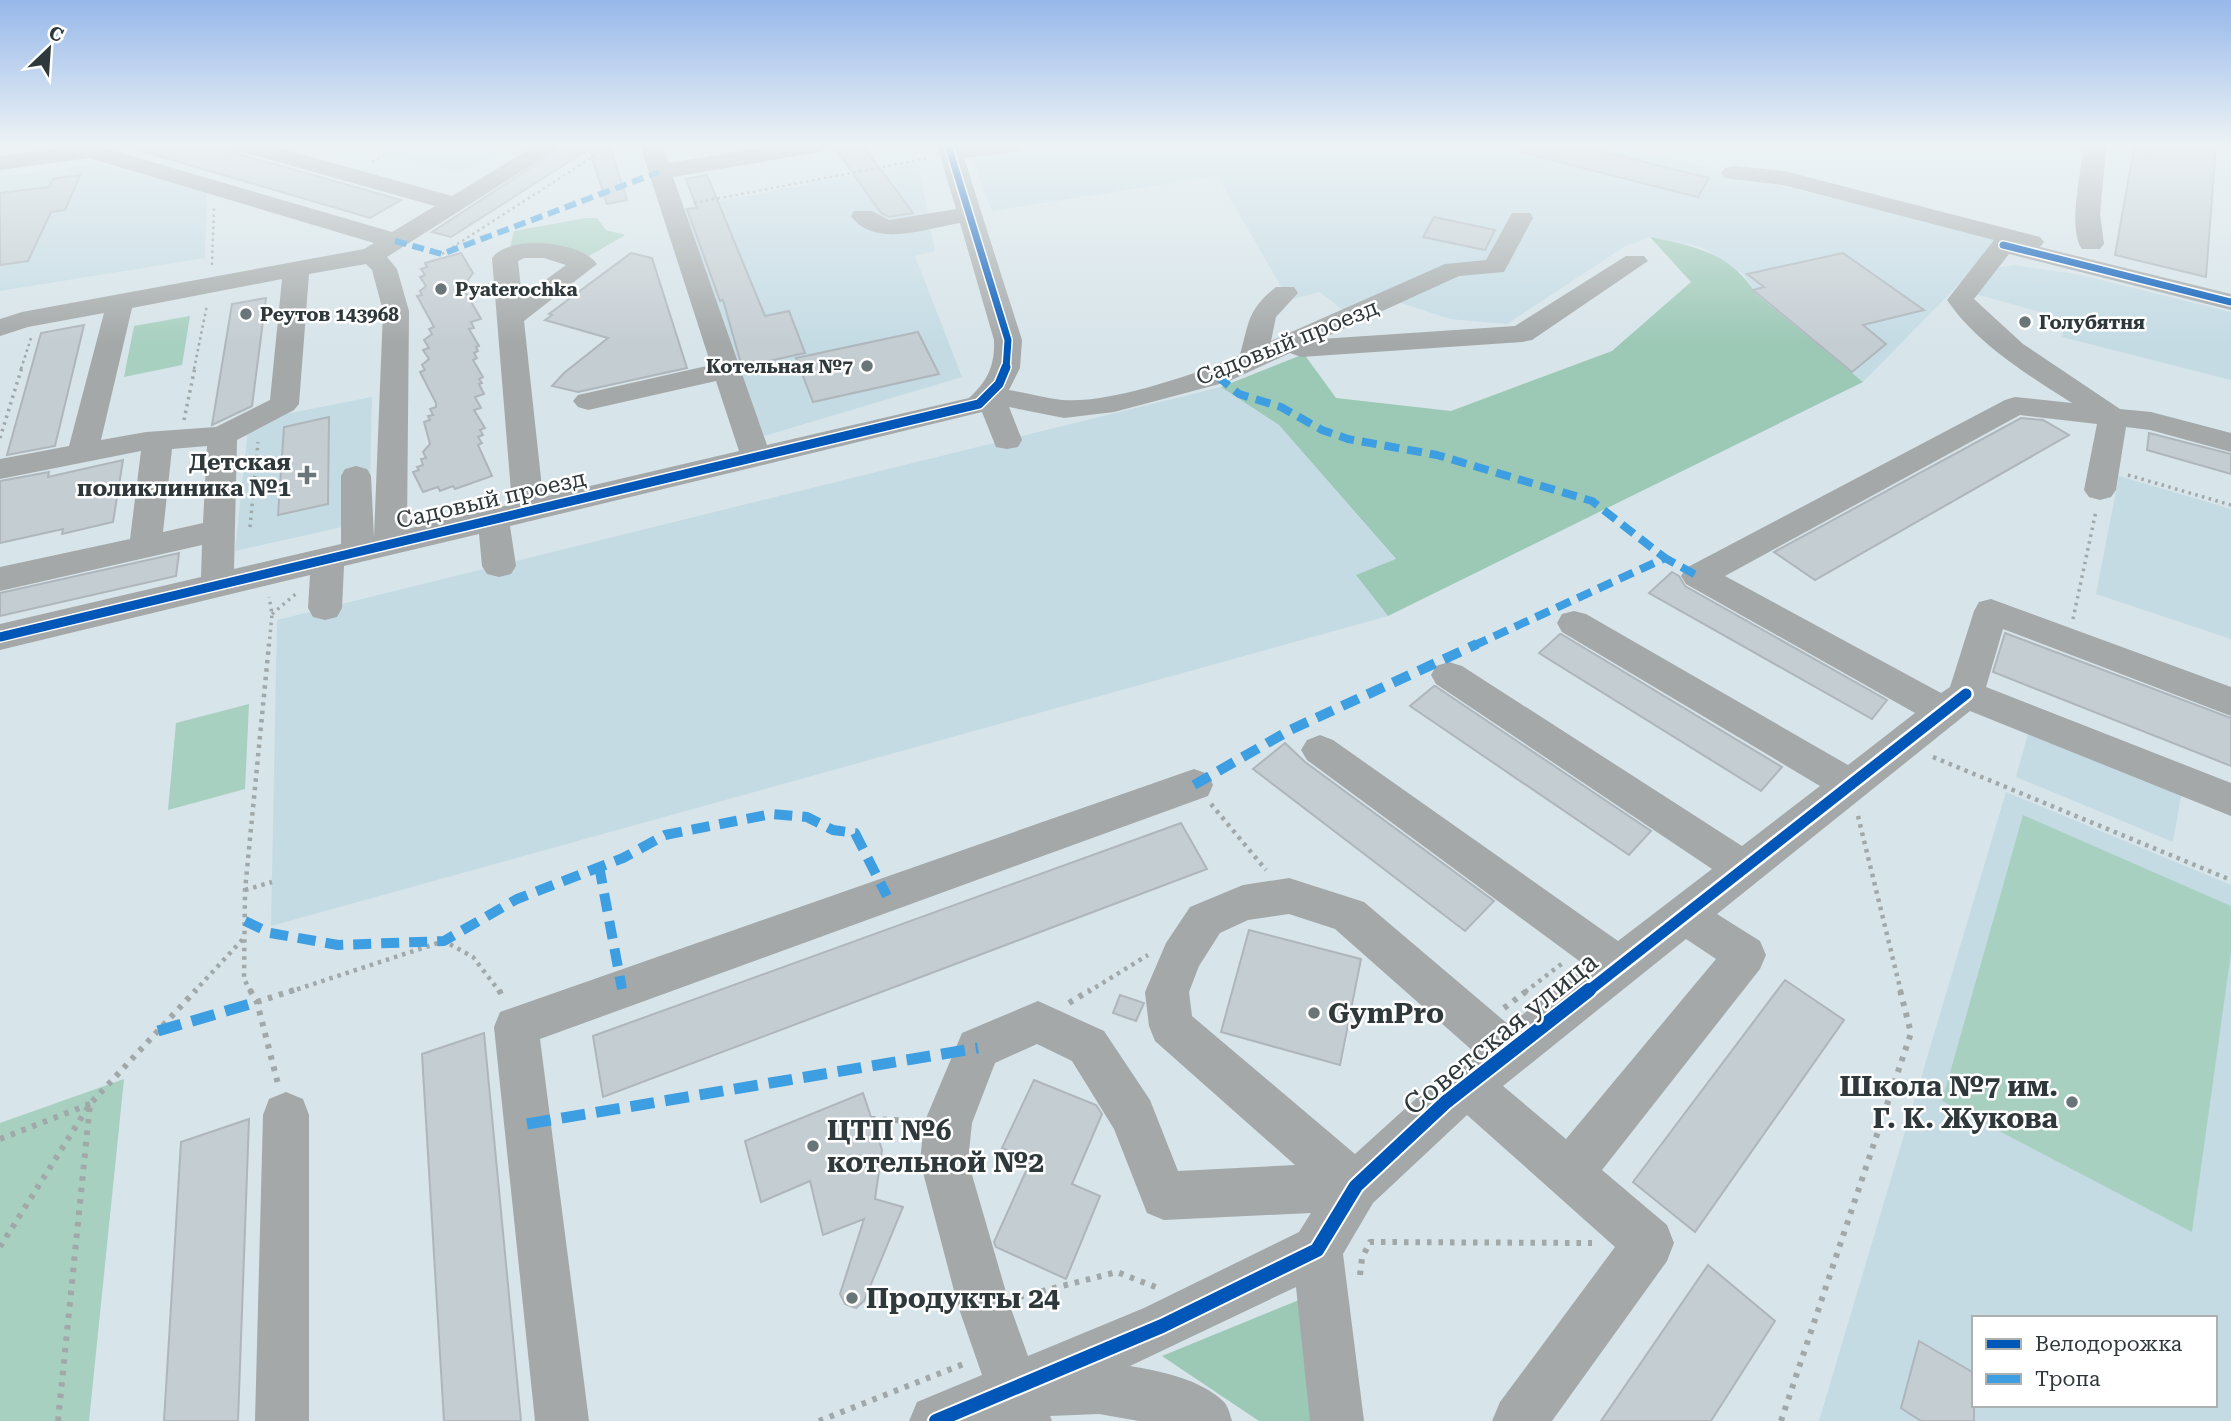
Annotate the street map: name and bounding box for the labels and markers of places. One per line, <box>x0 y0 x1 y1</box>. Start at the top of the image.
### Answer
place label: Pyaterochka <box>455 278 578 301</box>
marker: Pyaterochka <box>433 281 449 297</box>
place label: Реутов 143968 <box>260 303 399 326</box>
marker: Реутов 143968 <box>238 306 254 322</box>
place label: Голубятня <box>2039 311 2145 334</box>
marker: Голубятня <box>2017 314 2033 330</box>
place label: Котельная №7 <box>706 355 853 378</box>
marker: Котельная №7 <box>859 358 875 374</box>
place label: Детская поликлиника №1 <box>77 449 291 502</box>
marker: Детская поликлиника №1 <box>297 465 317 485</box>
place label: GymPro <box>1328 997 1444 1030</box>
marker: GymPro <box>1306 1005 1322 1021</box>
place label: Школа №7 им. Г. К. Жукова <box>1840 1070 2059 1135</box>
marker: Школа №7 им. Г. К. Жукова <box>2064 1094 2080 1110</box>
place label: ЦТП №6 котельной №2 <box>827 1114 1044 1179</box>
marker: ЦТП №6 котельной №2 <box>805 1138 821 1154</box>
place label: Продукты 24 <box>866 1282 1060 1315</box>
marker: Продукты 24 <box>844 1290 860 1306</box>

